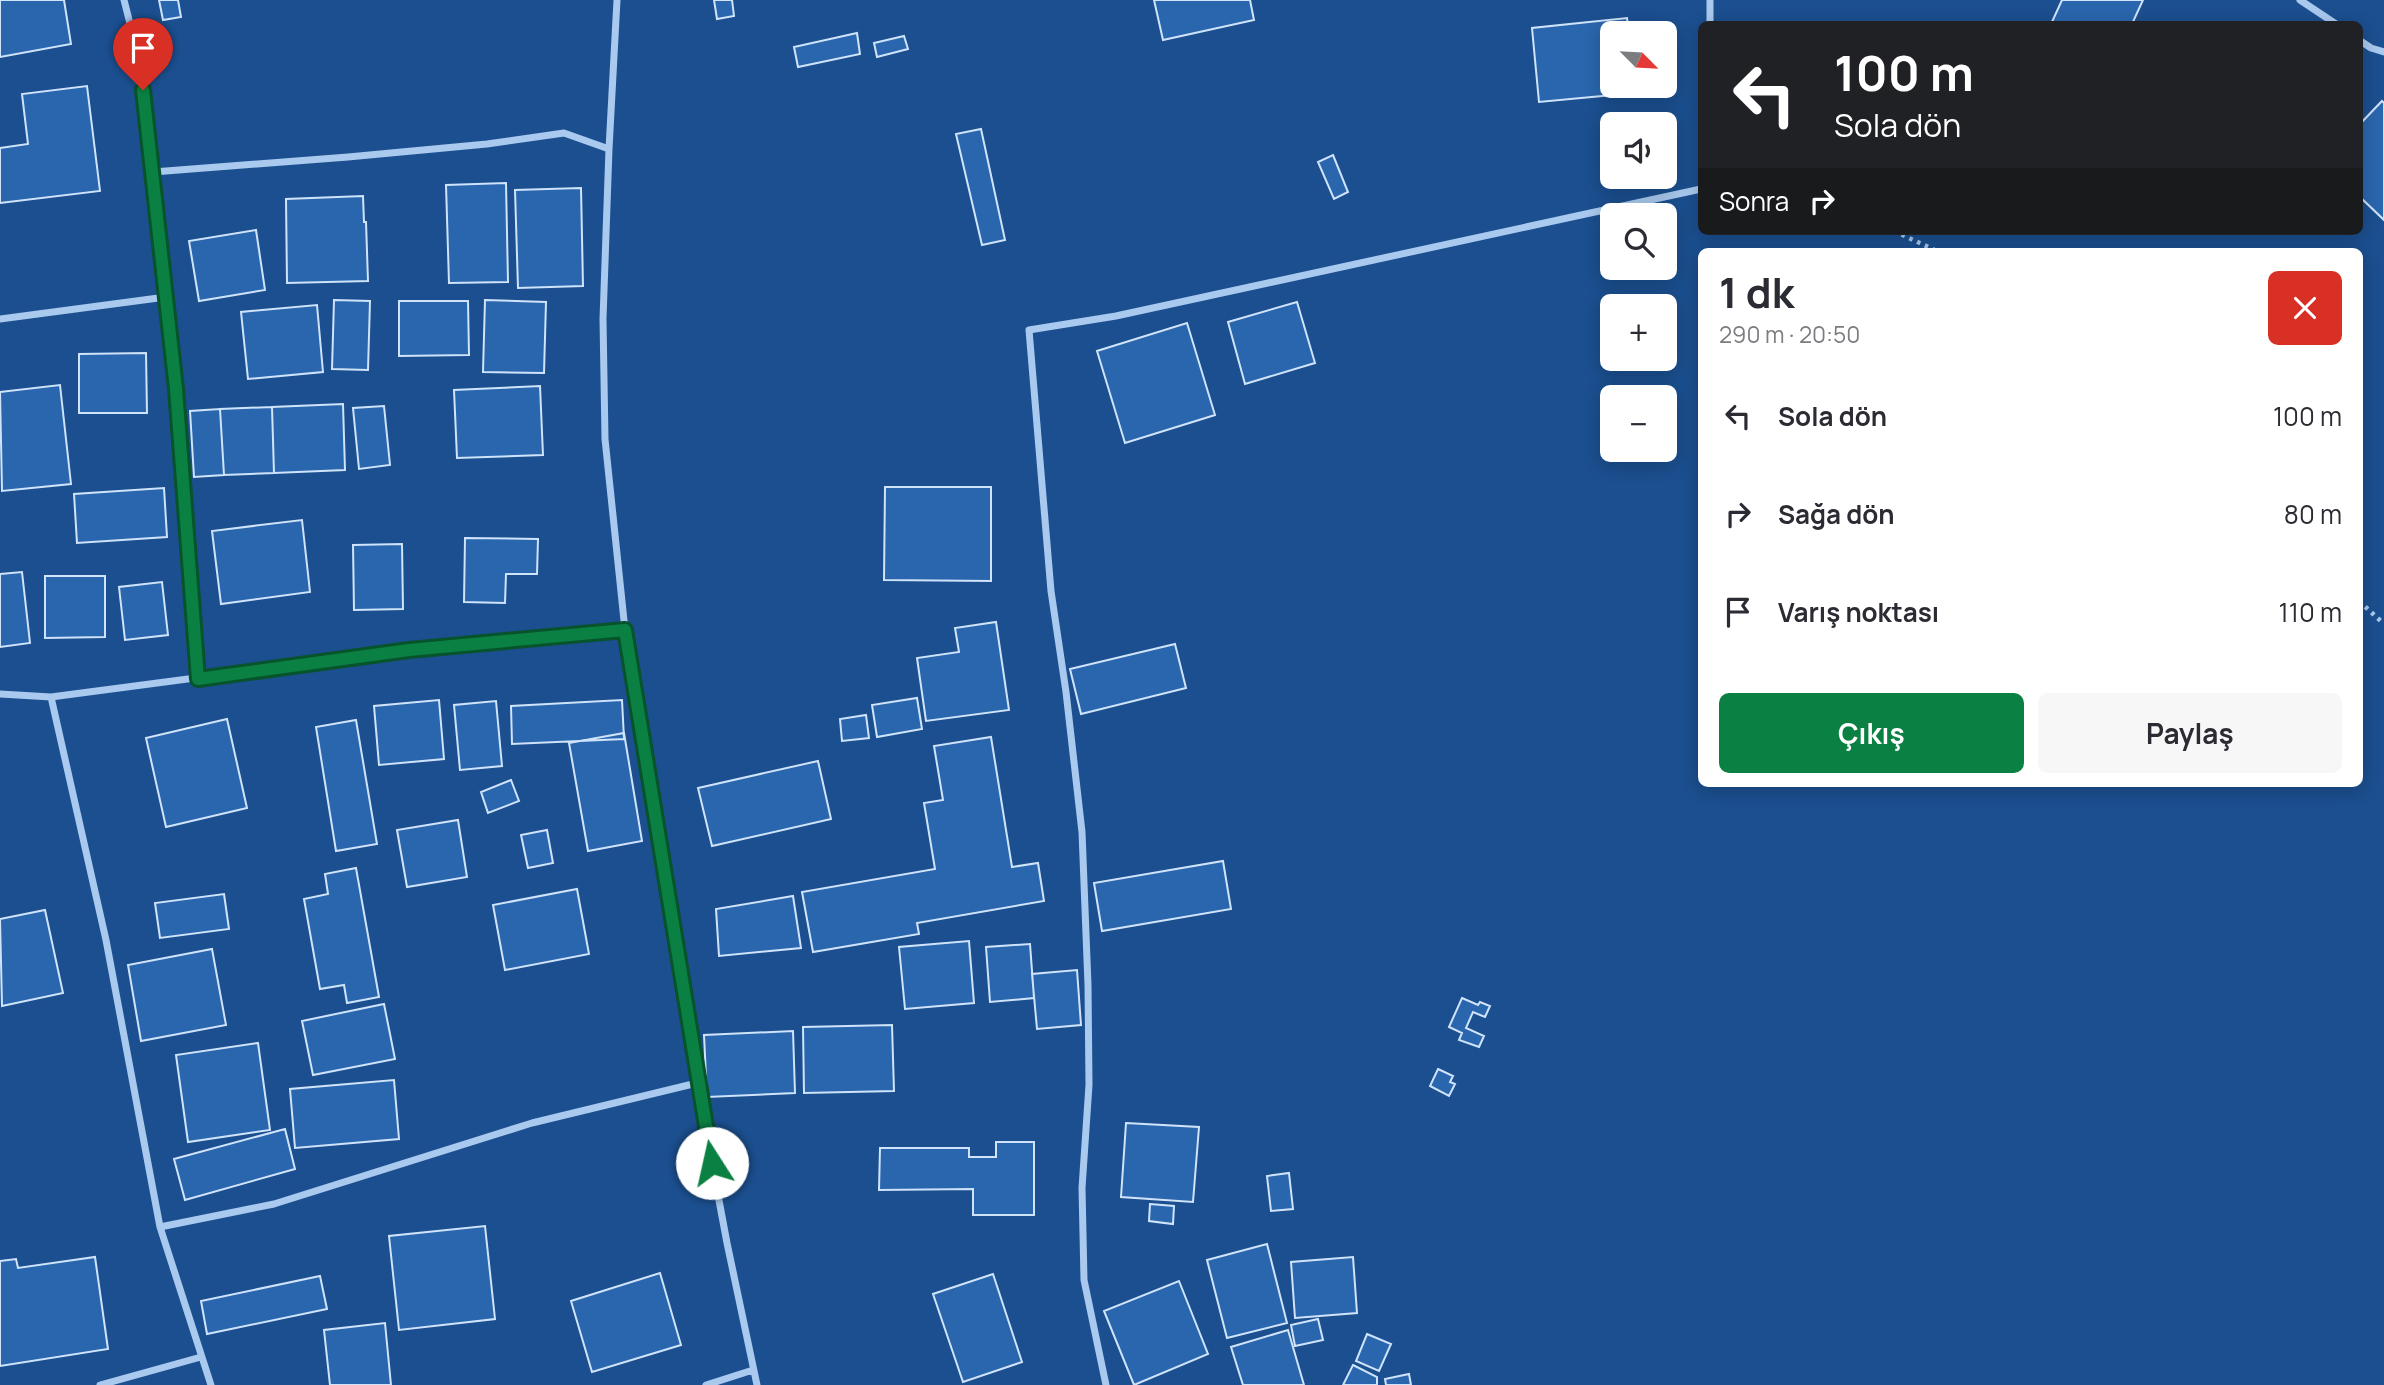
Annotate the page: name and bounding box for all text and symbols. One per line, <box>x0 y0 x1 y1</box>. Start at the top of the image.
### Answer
pin <box>113 18 173 90</box>
north arrow <box>1600 21 1676 98</box>
map controls <box>1600 21 1677 462</box>
icon: arrive <box>124 29 162 67</box>
text: 100 m <box>1834 39 1974 106</box>
icon: left <box>1719 49 1810 140</box>
text: Sola dön <box>1834 103 1961 147</box>
button: sound <box>1600 112 1677 189</box>
icon: right <box>1803 182 1841 220</box>
text: Sonra <box>1719 183 1789 219</box>
button: search <box>1600 203 1677 280</box>
text: 1 dk <box>1719 263 1794 321</box>
button: close <box>2268 271 2342 345</box>
button: + <box>1600 294 1677 371</box>
text: 290 m · 20:50 <box>1719 318 1860 350</box>
button: − <box>1600 385 1677 462</box>
icon: left <box>1719 397 1757 435</box>
text: Sola dön <box>1778 398 1887 434</box>
text: 100 m <box>2273 398 2342 434</box>
icon: right <box>1719 495 1757 533</box>
text: Sağa dön <box>1778 496 1895 532</box>
text: 80 m <box>2284 496 2342 532</box>
icon: arrive <box>1719 593 1757 631</box>
text: Varış noktası <box>1778 594 1939 630</box>
text: 110 m <box>2279 594 2342 630</box>
button: Çıkış <box>1719 693 2024 773</box>
button: Paylaş <box>2038 693 2342 773</box>
position arrow <box>675 1126 749 1200</box>

